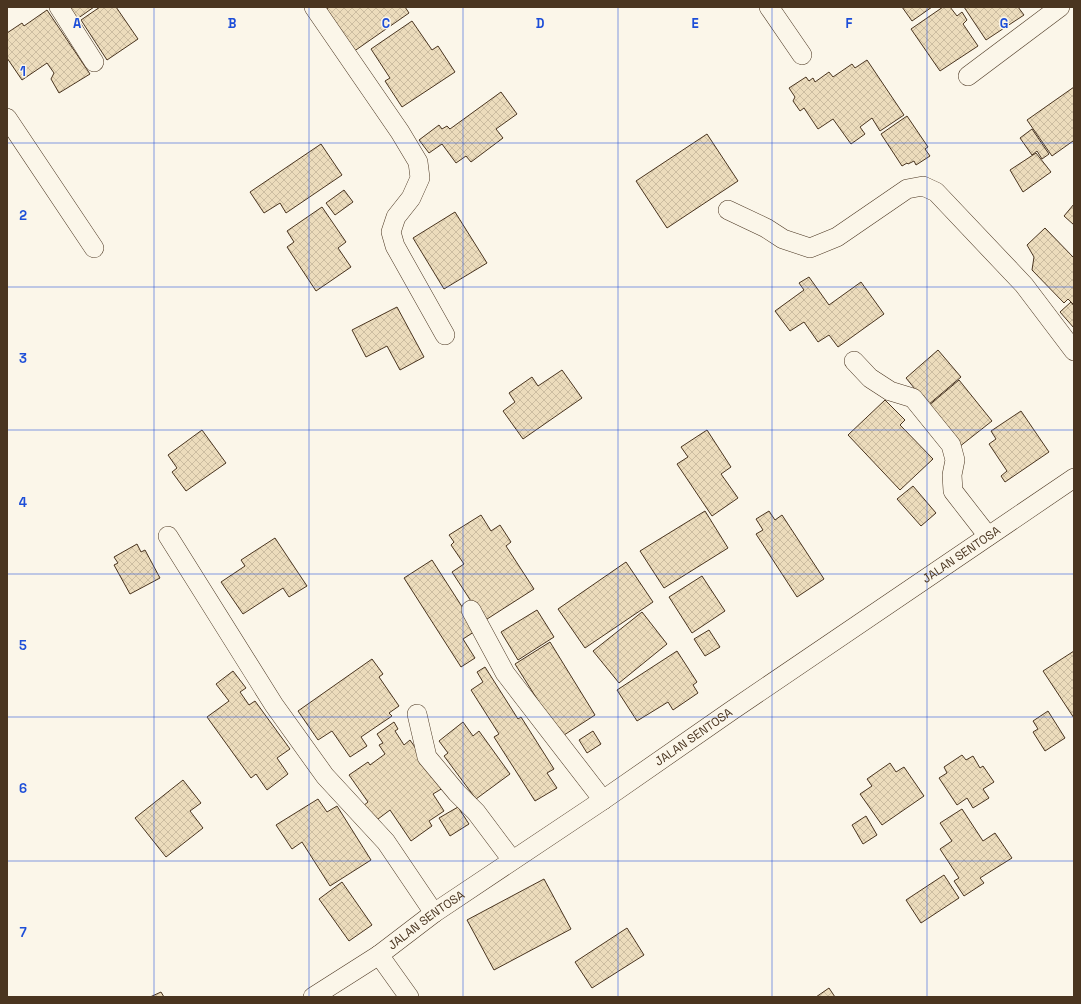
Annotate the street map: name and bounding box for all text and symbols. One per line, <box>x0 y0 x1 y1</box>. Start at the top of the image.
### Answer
text: A <box>73 15 82 32</box>
text: B <box>228 15 237 32</box>
text: C <box>382 15 390 32</box>
text: D <box>536 15 545 32</box>
text: E <box>691 15 699 32</box>
text: F <box>846 15 853 32</box>
text: G <box>1000 15 1008 32</box>
text: 1 <box>20 63 26 80</box>
text: 2 <box>19 207 27 224</box>
text: 3 <box>19 350 27 367</box>
text: 4 <box>19 494 27 511</box>
street label: JALAN SENTOSA <box>919 522 1004 587</box>
text: 5 <box>19 637 27 654</box>
street label: JALAN SENTOSA <box>652 704 736 770</box>
text: 6 <box>19 780 27 797</box>
street label: JALAN SENTOSA <box>385 887 468 953</box>
text: 7 <box>19 924 27 941</box>

